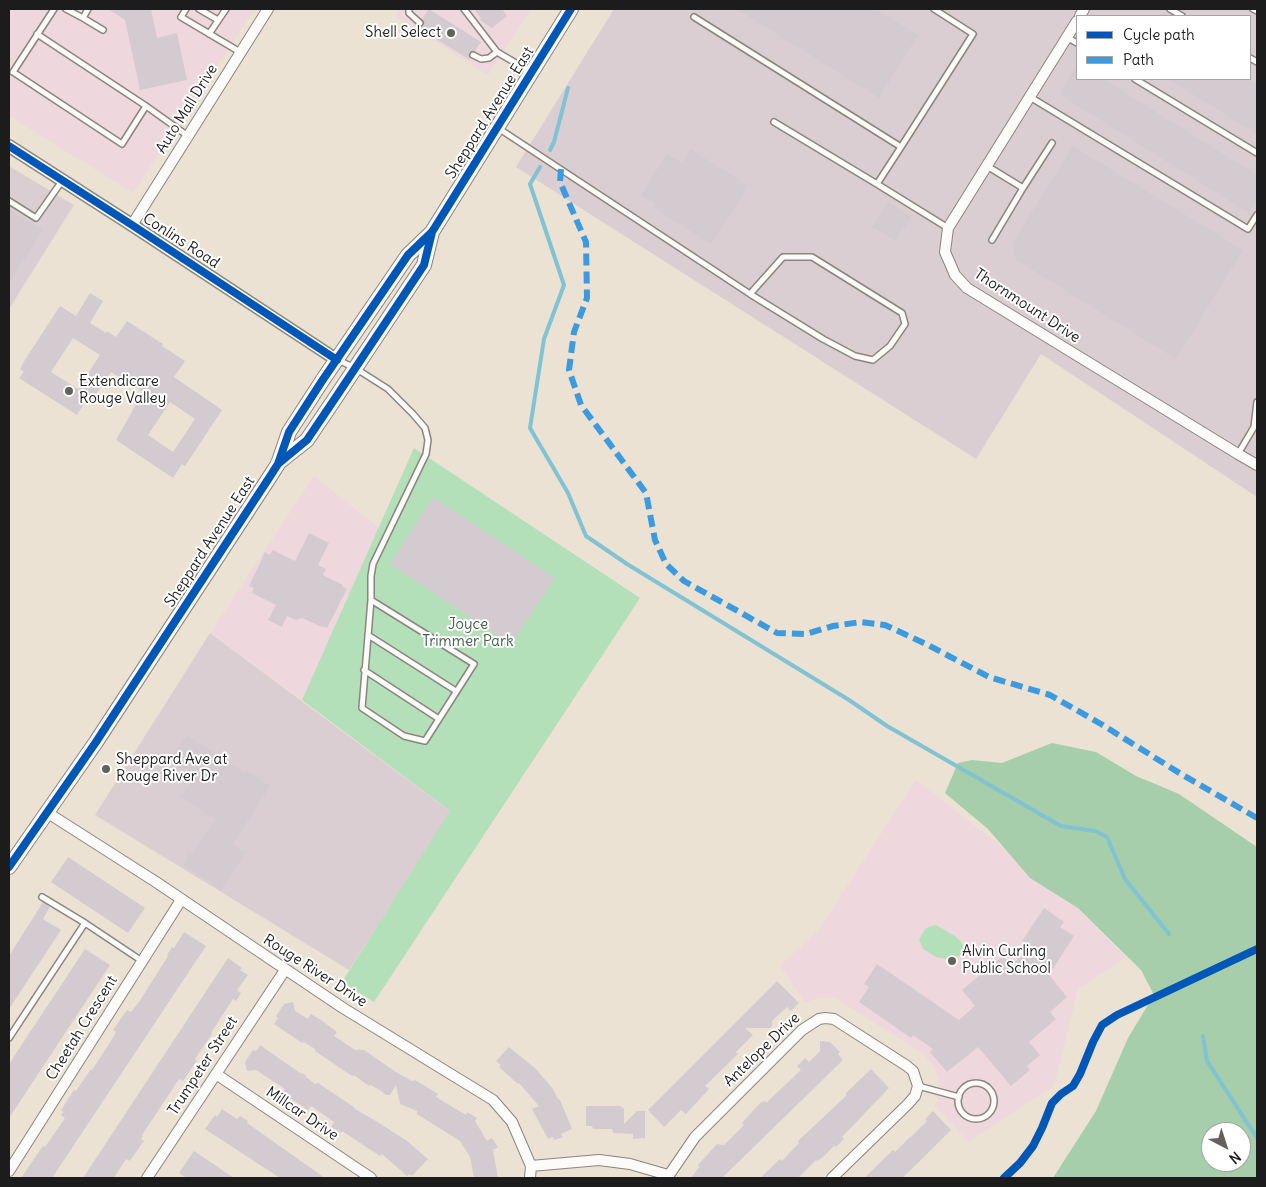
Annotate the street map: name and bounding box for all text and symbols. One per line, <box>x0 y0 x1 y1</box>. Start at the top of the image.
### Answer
legend <box>1076 15 1251 80</box>
place label: Shell Select <box>365 24 441 42</box>
text: Cycle path <box>1123 25 1195 44</box>
marker: Shell Select <box>445 27 457 39</box>
street label: Sheppard Avenue East <box>442 44 538 182</box>
text: Path <box>1123 50 1154 69</box>
street label: Auto Mall Drive <box>152 61 222 157</box>
street label: Conlins Road <box>139 210 223 272</box>
street label: Thornmount Drive <box>971 265 1083 347</box>
place label: Extendicare Rouge Valley <box>79 373 166 408</box>
marker: Extendicare Rouge Valley <box>63 385 75 397</box>
street label: Sheppard Avenue East <box>161 473 259 611</box>
park label: Joyce Trimmer Park <box>422 616 514 651</box>
place label: Sheppard Ave at Rouge River Dr <box>116 751 227 786</box>
marker: Sheppard Ave at Rouge River Dr <box>100 763 112 775</box>
street label: Rouge River Drive <box>260 931 370 1011</box>
place label: Alvin Curling Public School <box>962 943 1051 978</box>
marker: Alvin Curling Public School <box>946 955 958 967</box>
street label: Cheetah Crescent <box>43 972 121 1084</box>
street label: Antelope Drive <box>720 1009 804 1091</box>
street label: Trumpeter Street <box>164 1013 242 1119</box>
street label: Millcar Drive <box>262 1083 342 1145</box>
north arrow <box>1201 1122 1251 1172</box>
text: N <box>1226 1148 1244 1168</box>

